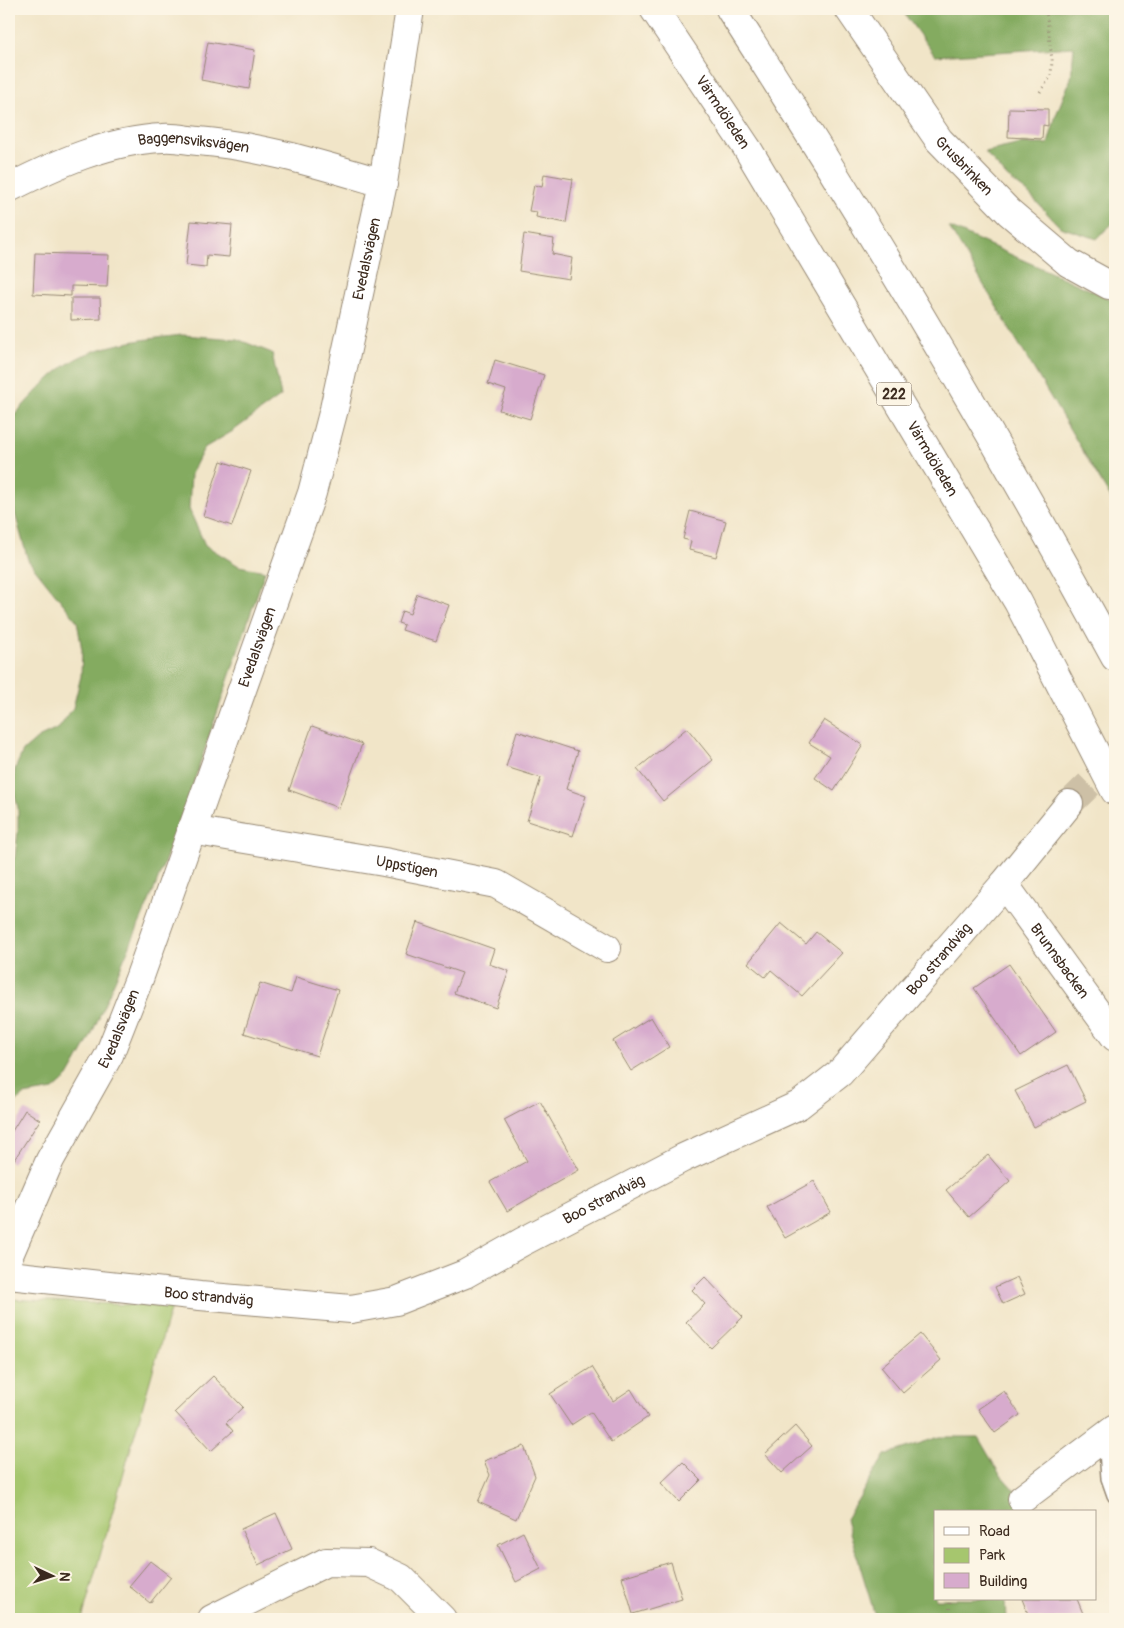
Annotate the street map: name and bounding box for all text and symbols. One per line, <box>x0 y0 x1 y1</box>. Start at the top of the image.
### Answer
street label: Värmdöleden <box>691 72 754 153</box>
street label: Baggensviksvägen <box>137 129 251 158</box>
street label: Grusbrinken <box>931 133 997 200</box>
street label: Evedalsvägen <box>349 216 385 302</box>
road number: 222 <box>876 382 912 406</box>
street label: Värmdöleden <box>902 418 962 500</box>
street label: Evedalsvägen <box>235 605 281 690</box>
street label: Uppstigen <box>374 852 439 882</box>
street label: Boo strandväg <box>903 919 976 999</box>
street label: Brunnsbacken <box>1026 920 1093 1003</box>
street label: Evedalsvägen <box>94 987 144 1072</box>
street label: Boo strandväg <box>560 1171 648 1229</box>
street label: Boo strandväg <box>163 1283 254 1311</box>
legend <box>934 1510 1096 1600</box>
text: Road <box>979 1522 1010 1541</box>
text: Park <box>979 1546 1006 1565</box>
north arrow <box>28 1550 78 1600</box>
text: N <box>56 1572 73 1582</box>
text: Building <box>979 1572 1027 1591</box>

